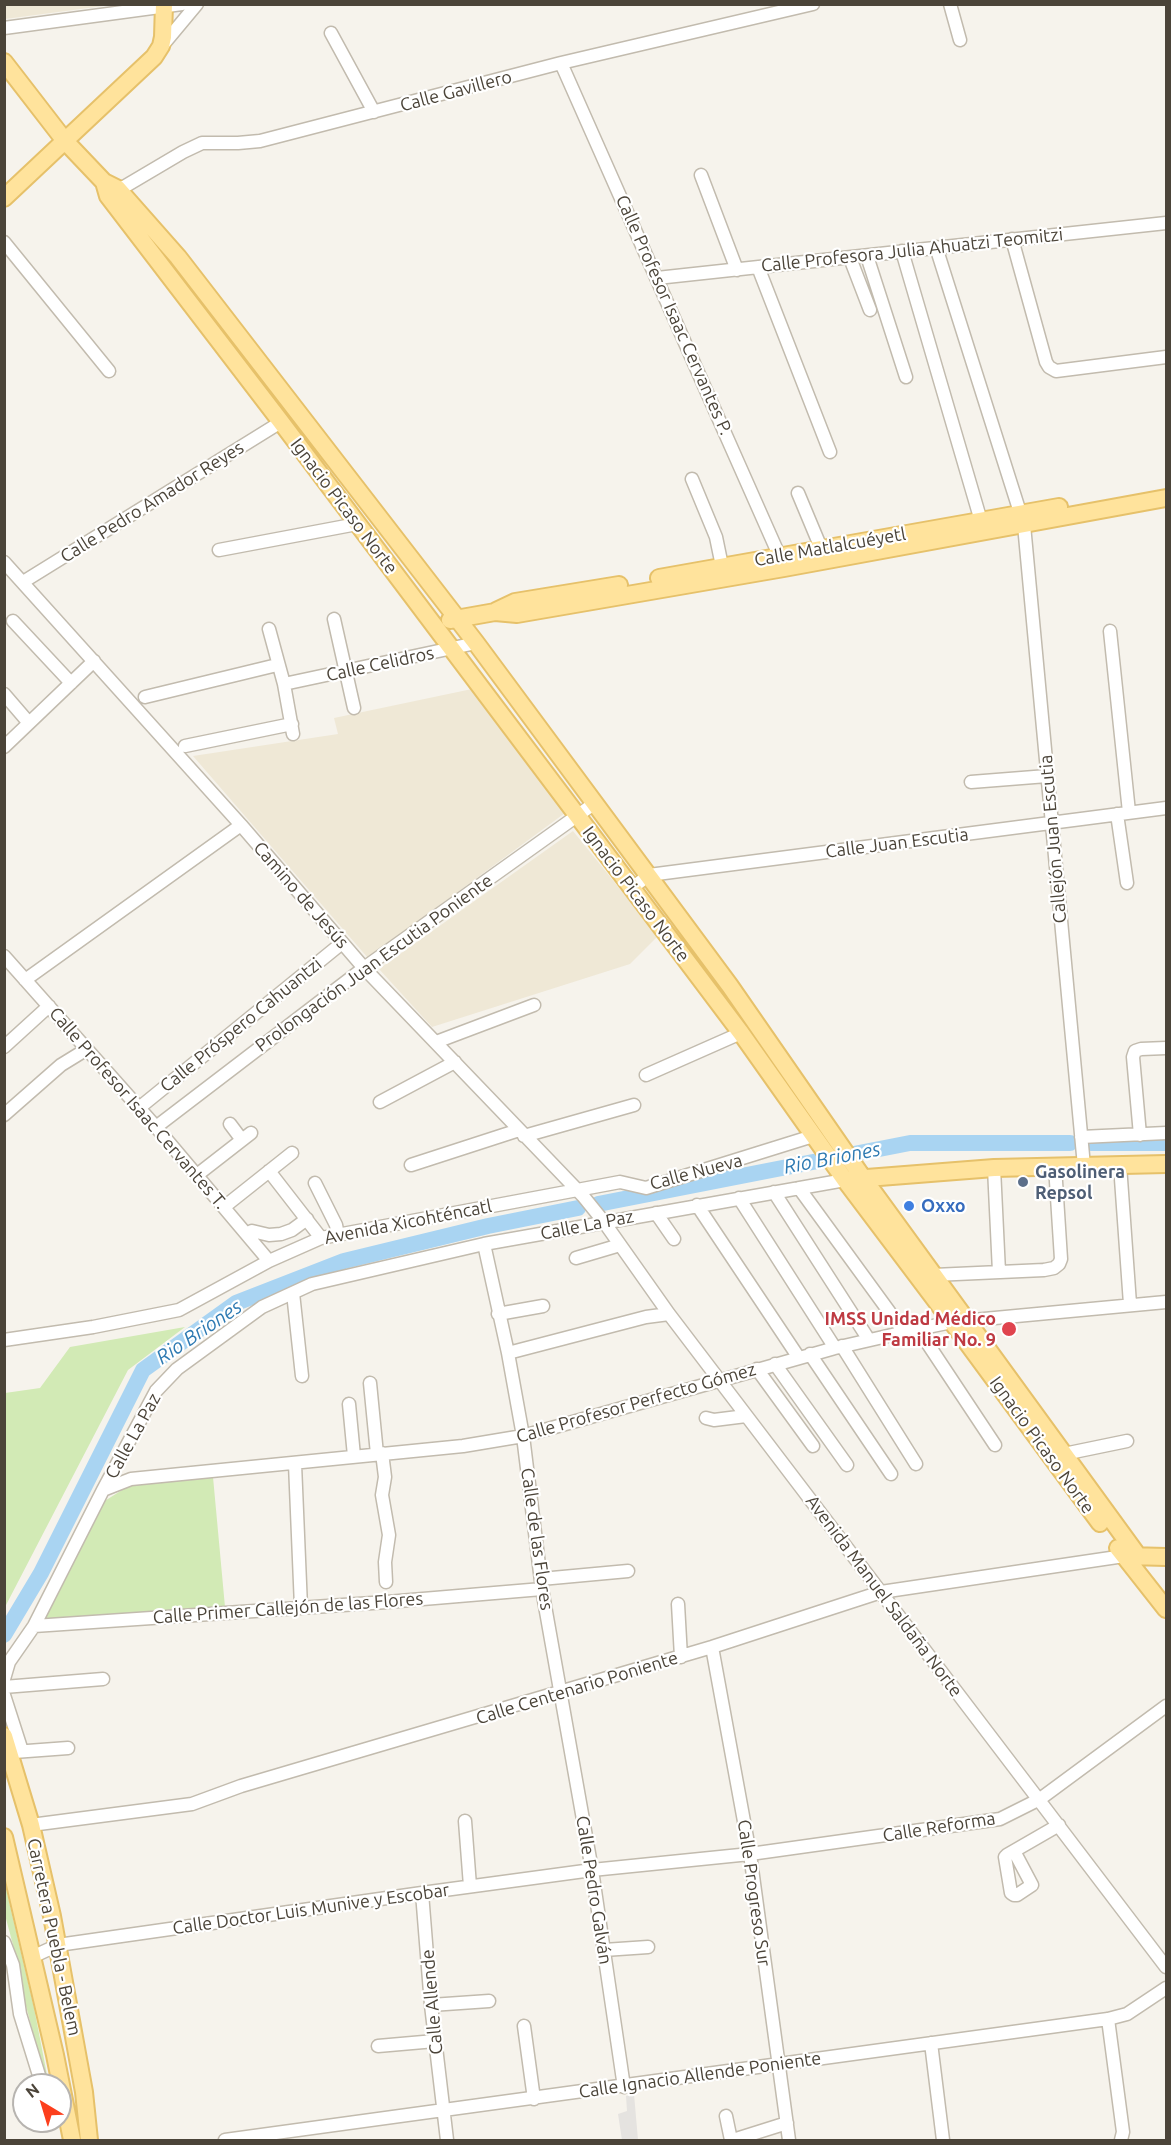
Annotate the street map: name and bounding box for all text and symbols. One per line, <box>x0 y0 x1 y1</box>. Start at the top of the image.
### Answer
street label: Calle Gavillero <box>398 66 514 116</box>
street label: Calle Profesor Isaac Cervantes P. <box>611 192 737 438</box>
street label: Calle Profesora Julia Ahuatzi Teomitzi <box>760 223 1064 277</box>
street label: Ignacio Picaso Norte <box>286 434 402 578</box>
street label: Calle Pedro Amador Reyes <box>56 437 248 567</box>
street label: Calle Matlalcuéyetl <box>753 523 907 571</box>
street label: Calle Celidros <box>324 642 436 686</box>
street label: Callejón Juan Escutia <box>1035 754 1071 924</box>
street label: Ignacio Picaso Norte <box>578 822 694 966</box>
street label: Calle Juan Escutia <box>824 824 970 862</box>
street label: Camino de Jesús <box>249 837 353 953</box>
street label: Prolongación Juan Escutia Poniente <box>251 870 497 1056</box>
street label: Calle Próspero Cahuantzi <box>156 953 326 1097</box>
street label: Calle Profesor Isaac Cervantes T. <box>45 1003 231 1213</box>
water label: Rio Briones <box>782 1137 882 1179</box>
street label: Calle Nueva <box>647 1149 745 1195</box>
place label: Gasolinera Repsol <box>1035 1161 1125 1204</box>
marker: Gasolinera Repsol <box>1016 1175 1030 1189</box>
street label: Avenida Xicohténcatl <box>323 1195 493 1249</box>
place label: Oxxo <box>921 1195 966 1217</box>
marker: Oxxo <box>902 1199 916 1213</box>
street label: Calle La Paz <box>539 1205 635 1245</box>
water label: Rio Briones <box>152 1295 246 1369</box>
place label: IMSS Unidad Médico Familiar No. 9 <box>825 1308 996 1350</box>
marker: IMSS Unidad Médico Familiar No. 9 <box>1000 1320 1018 1338</box>
street label: Calle Profesor Perfecto Gómez <box>514 1358 758 1448</box>
street label: Ignacio Picaso Norte <box>985 1372 1099 1518</box>
street label: Calle La Paz <box>101 1389 165 1483</box>
street label: Calle de las Flores <box>516 1466 558 1612</box>
street label: Avenida Manuel Saldaña Norte <box>801 1491 967 1701</box>
street label: Calle Primer Callejón de las Flores <box>152 1588 424 1628</box>
street label: Calle Centenario Poniente <box>473 1647 681 1729</box>
street label: Calle Reforma <box>881 1807 997 1847</box>
street label: Calle Pedro Galván <box>572 1814 616 1966</box>
street label: Calle Progreso Sur <box>733 1818 775 1968</box>
street label: Carretera Puebla - Belem <box>22 1836 86 2038</box>
street label: Calle Doctor Luis Munive y Escobar <box>171 1879 451 1939</box>
street label: Calle Allende <box>417 1948 447 2056</box>
street label: Calle Ignacio Allende Poniente <box>577 2047 823 2103</box>
north arrow <box>12 2073 72 2133</box>
text: N <box>22 2080 42 2101</box>

